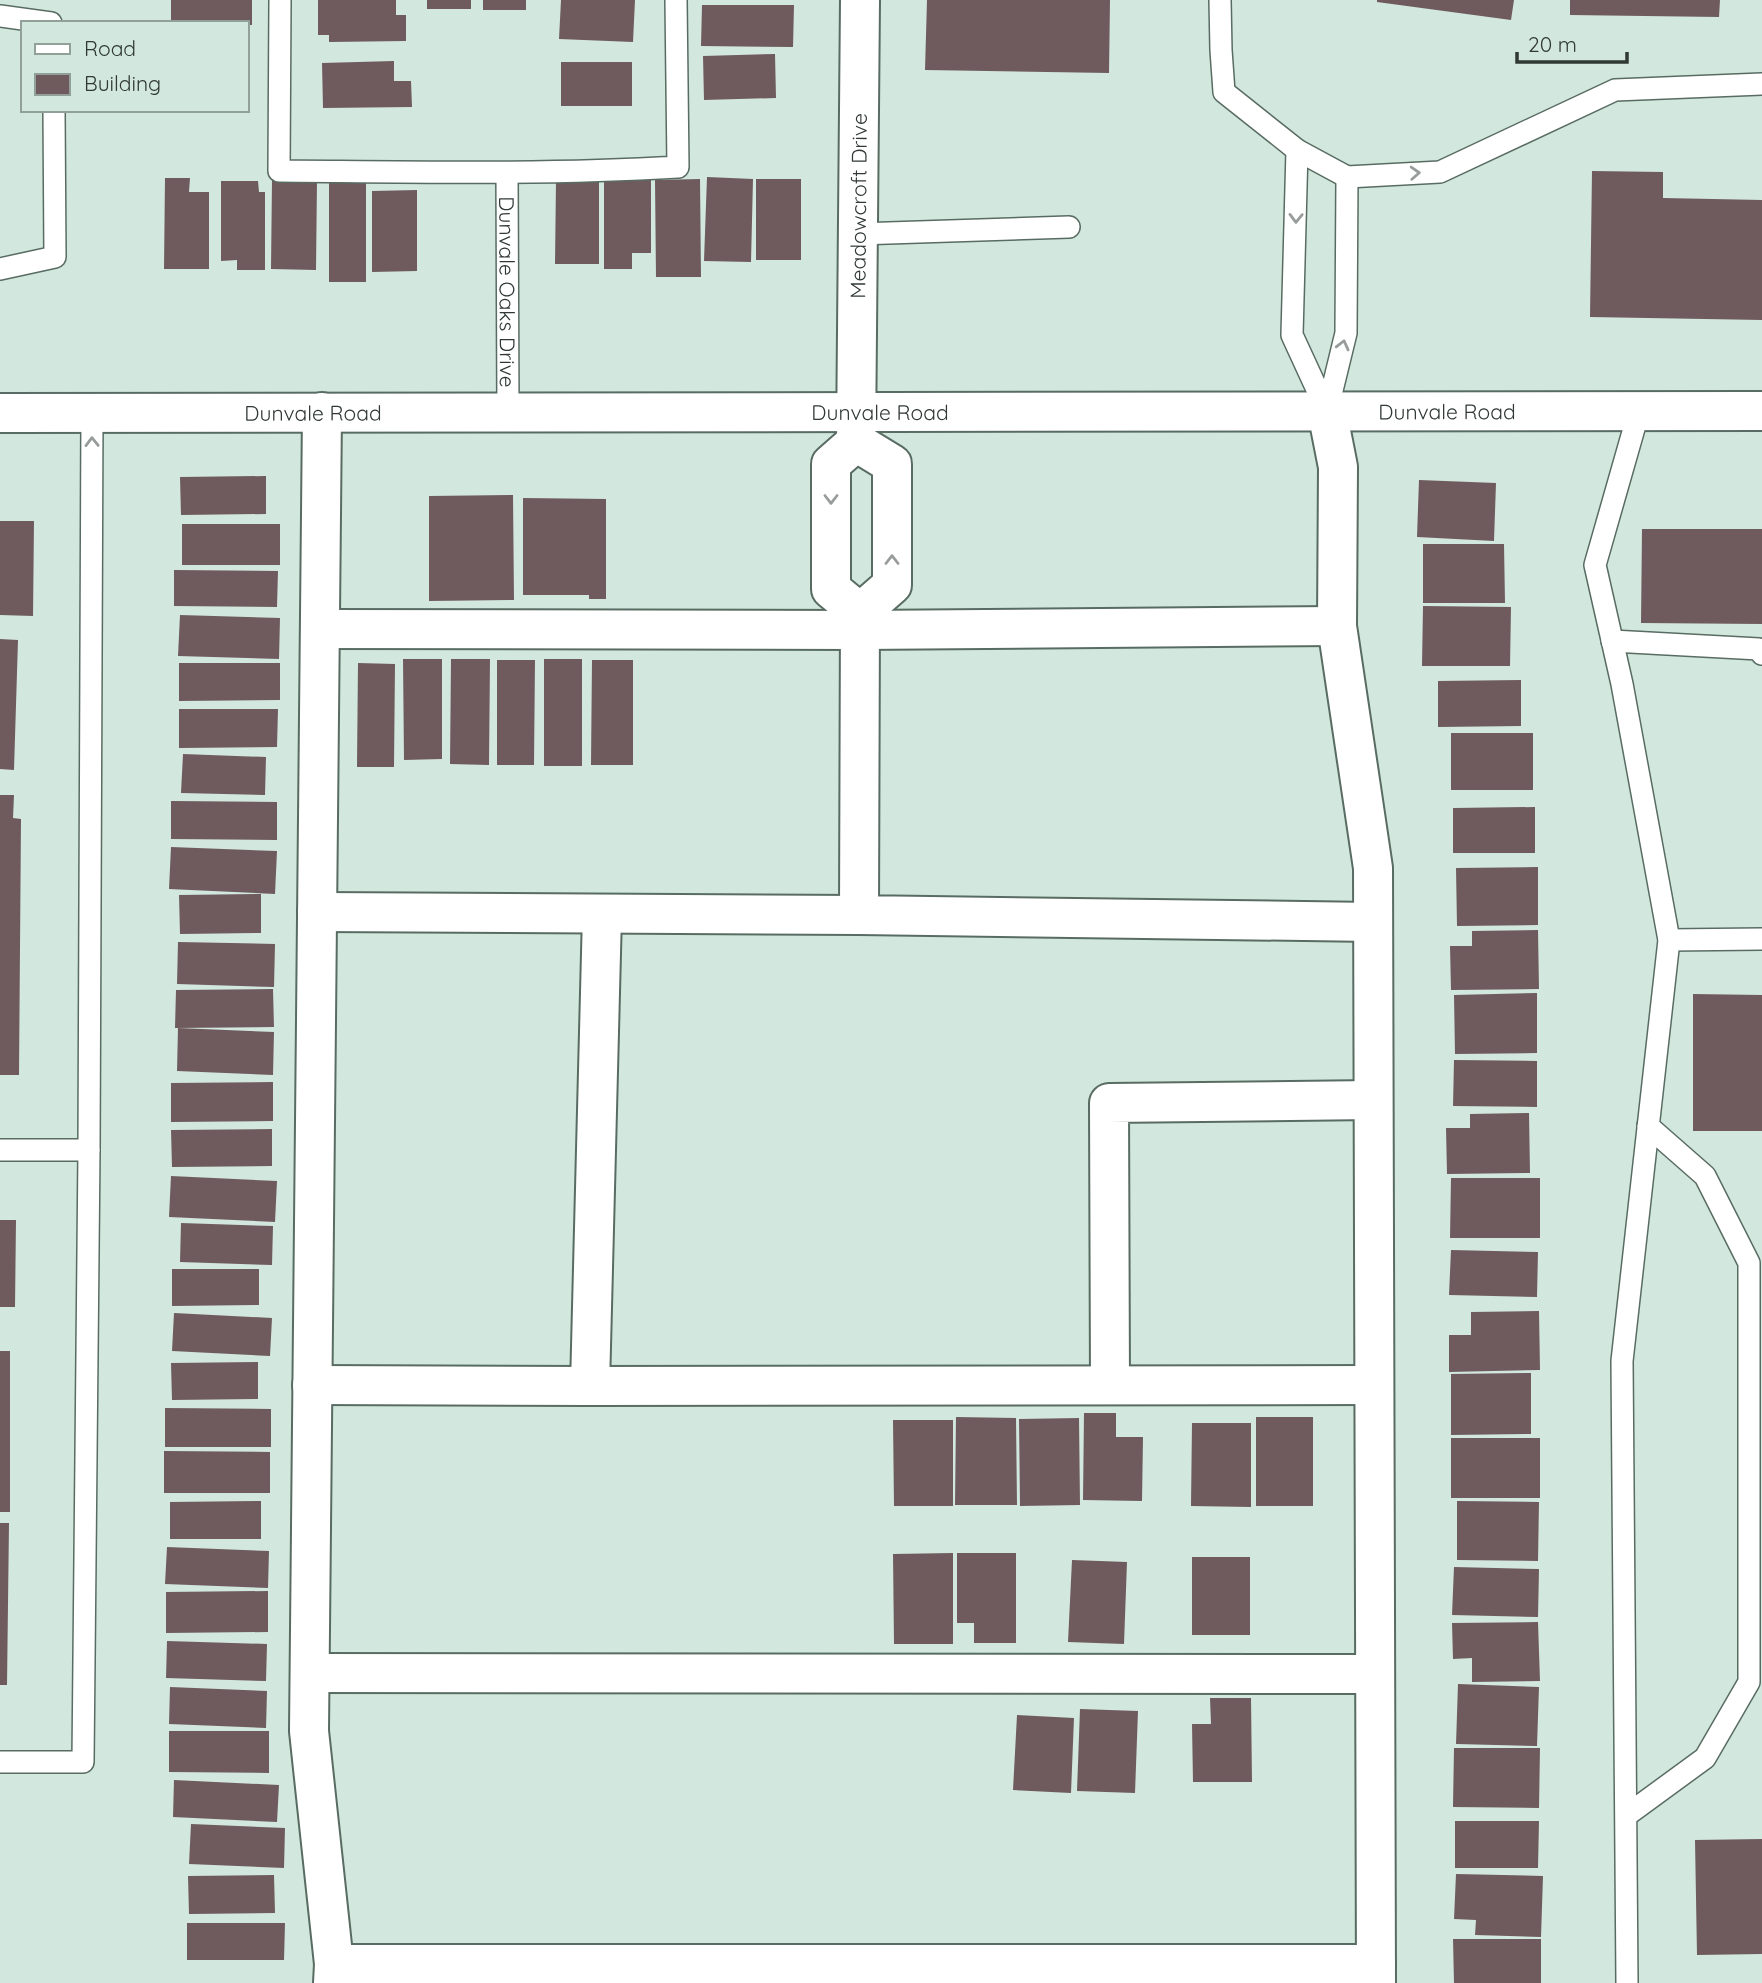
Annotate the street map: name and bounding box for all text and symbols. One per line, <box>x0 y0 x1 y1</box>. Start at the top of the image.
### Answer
legend <box>21 21 248 112</box>
scale bar <box>1517 21 1627 65</box>
text: 20 m <box>1528 31 1577 57</box>
text: Road <box>84 35 136 61</box>
text: Building <box>84 70 161 96</box>
street label: Meadowcroft Drive <box>844 113 872 299</box>
one-way arrow <box>1410 166 1421 181</box>
street label: Dunvale Oaks Drive <box>494 196 521 388</box>
one-way arrow <box>1288 213 1303 224</box>
one-way arrow <box>1335 339 1349 351</box>
street label: Dunvale Road <box>1378 398 1516 424</box>
street label: Dunvale Road <box>811 399 949 425</box>
street label: Dunvale Road <box>244 400 382 426</box>
one-way arrow <box>84 436 100 447</box>
one-way arrow <box>823 494 839 504</box>
one-way arrow <box>884 554 900 564</box>

